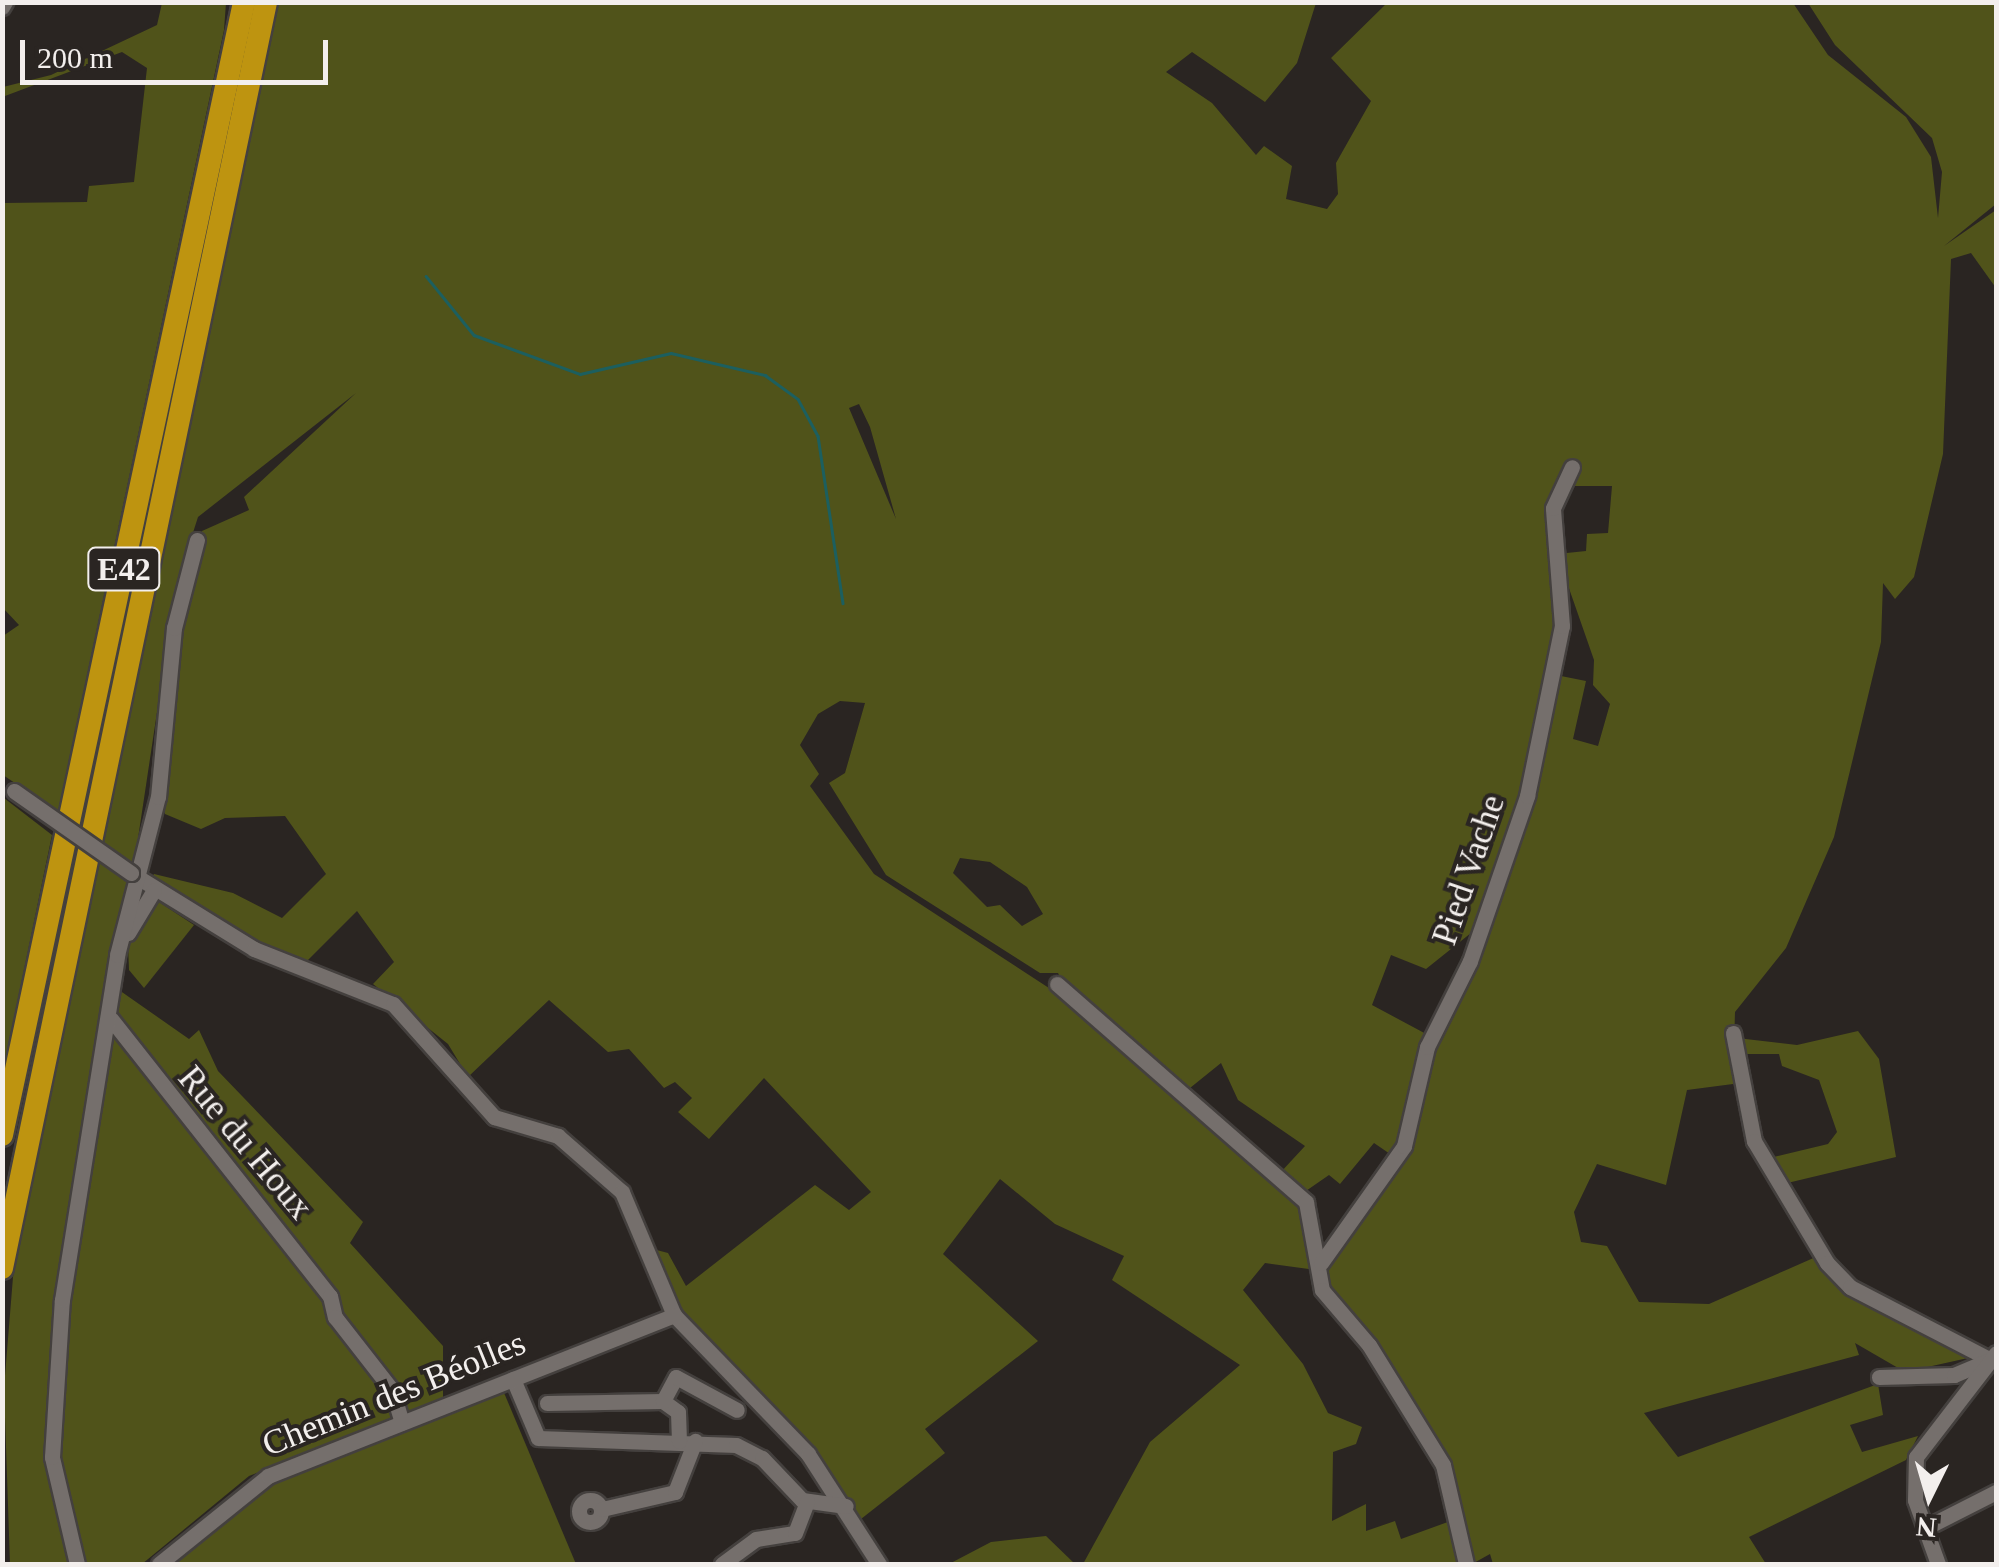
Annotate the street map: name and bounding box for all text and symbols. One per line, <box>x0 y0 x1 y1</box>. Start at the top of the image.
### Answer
scale bar <box>25 20 332 82</box>
text: 200 m <box>37 41 113 74</box>
road number: E42 <box>86 542 162 596</box>
street label: Pied Vache <box>1424 789 1514 951</box>
street label: Rue du Houx <box>169 1058 321 1228</box>
street label: Chemin des Béolles <box>256 1322 532 1466</box>
north arrow <box>1879 1447 1979 1547</box>
text: N <box>1915 1511 1938 1544</box>

